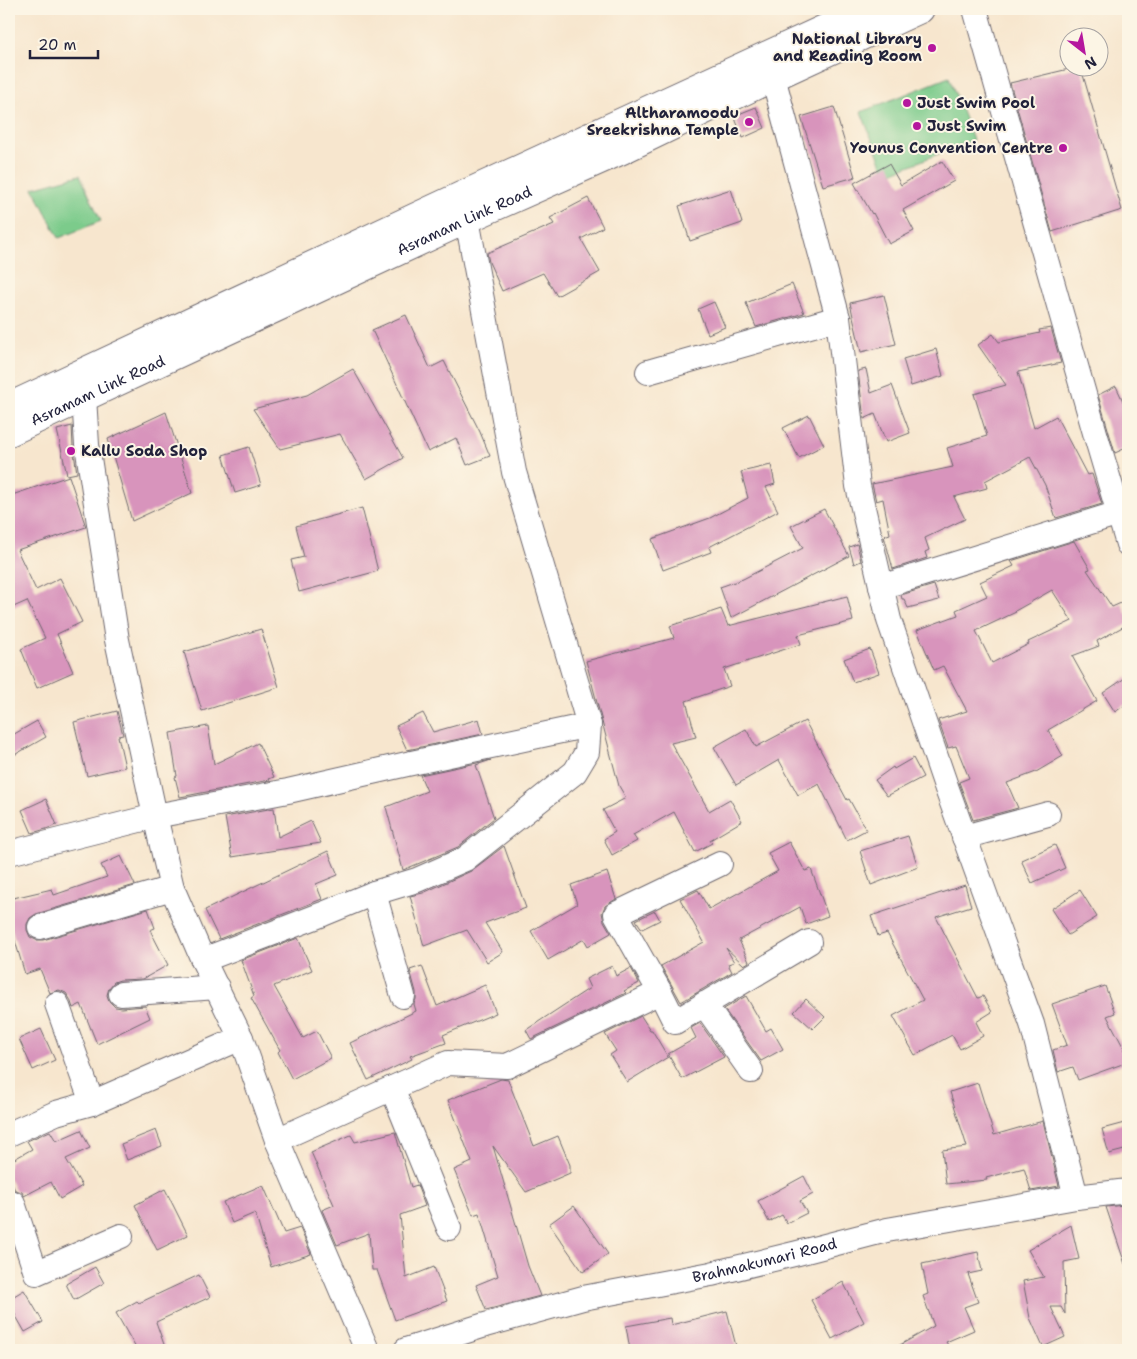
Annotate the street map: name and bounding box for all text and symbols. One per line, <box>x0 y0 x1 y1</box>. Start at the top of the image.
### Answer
scale bar <box>30 28 98 60</box>
north arrow <box>1060 28 1110 78</box>
place label: National Library and Reading Room <box>773 29 922 66</box>
text: 20 m <box>38 35 77 55</box>
marker: National Library and Reading Room <box>926 42 938 54</box>
text: N <box>1081 53 1100 74</box>
place label: Just Swim Pool <box>917 93 1035 113</box>
marker: Just Swim Pool <box>901 97 913 109</box>
place label: Altharamoodu Sreekrishna Temple <box>587 103 739 140</box>
marker: Altharamoodu Sreekrishna Temple <box>743 116 755 128</box>
place label: Just Swim <box>927 116 1007 136</box>
marker: Just Swim <box>911 120 923 132</box>
place label: Younus Convention Centre <box>850 138 1053 158</box>
marker: Younus Convention Centre <box>1057 142 1069 154</box>
street label: Asramam Link Road <box>394 181 535 260</box>
street label: Asramam Link Road <box>27 351 169 431</box>
place label: Kallu Soda Shop <box>81 441 207 461</box>
marker: Kallu Soda Shop <box>65 445 77 457</box>
street label: Brahmakumari Road <box>691 1233 840 1287</box>

